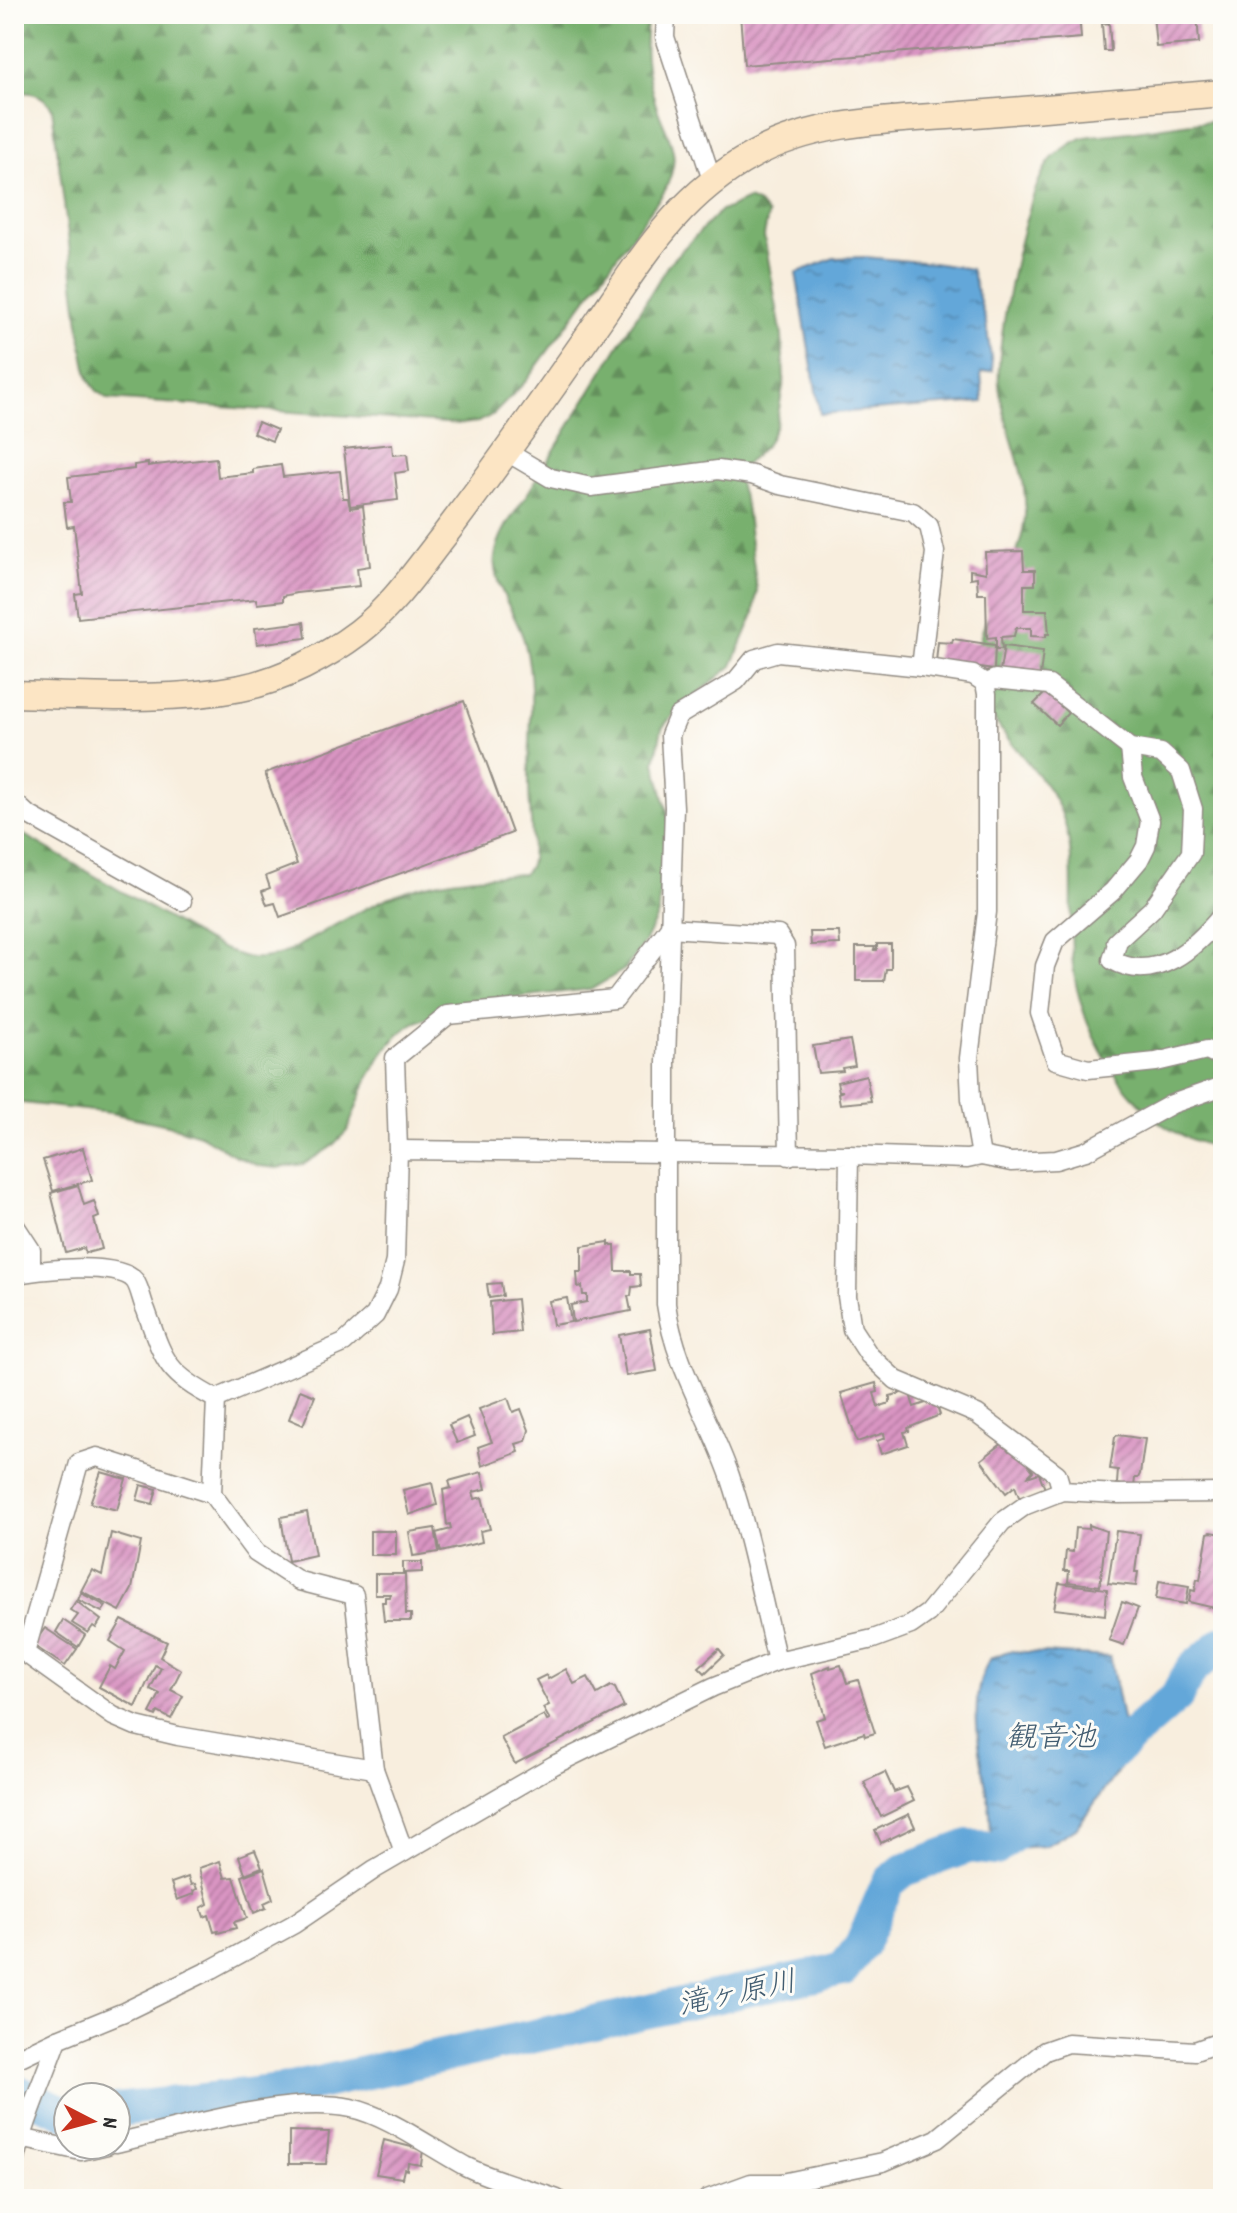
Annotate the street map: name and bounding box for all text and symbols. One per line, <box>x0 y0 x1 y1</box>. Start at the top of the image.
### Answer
water label: 観音池 <box>1006 1719 1097 1762</box>
water label: 滝ヶ原川 <box>675 1963 801 2030</box>
north arrow <box>52 2081 132 2161</box>
text: N <box>92 2116 124 2130</box>

